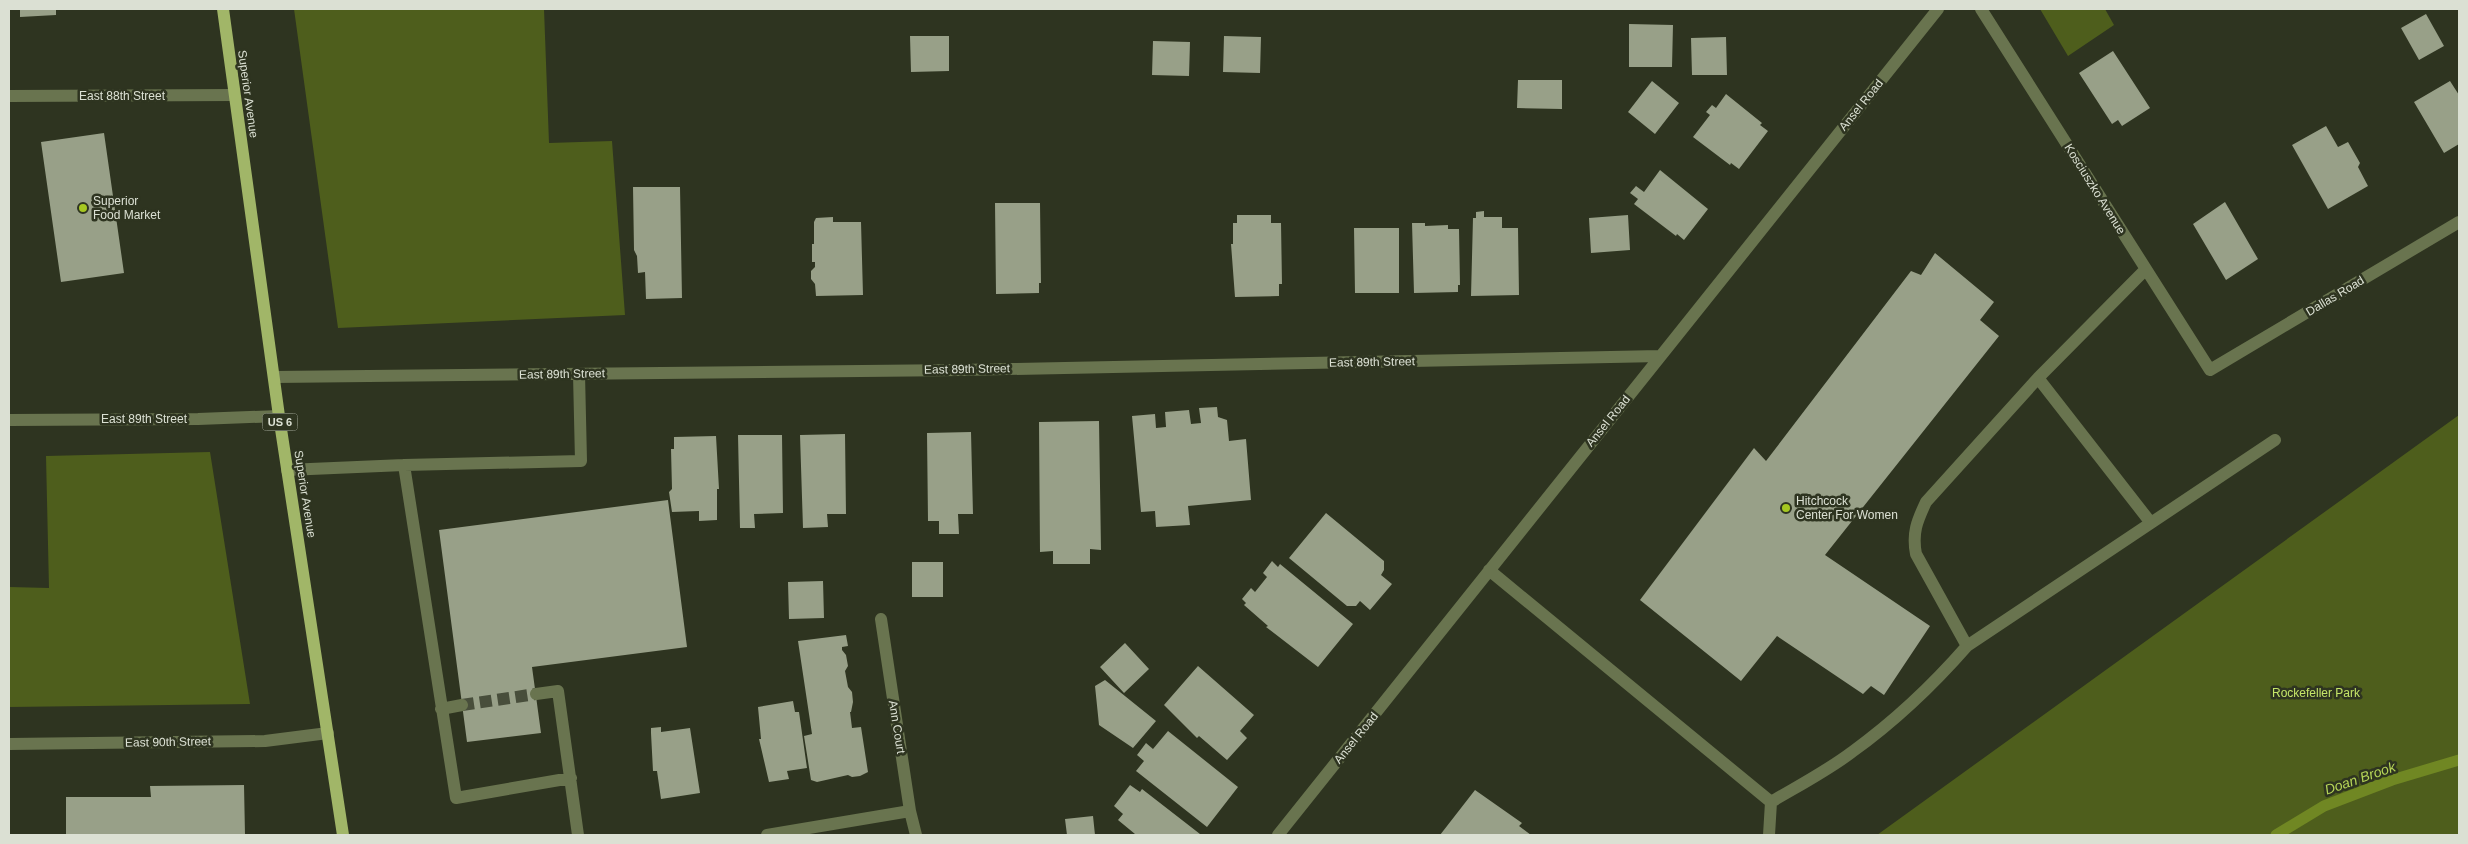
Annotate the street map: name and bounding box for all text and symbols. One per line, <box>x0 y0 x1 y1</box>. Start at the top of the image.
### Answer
street label: Superior Avenue <box>235 49 261 139</box>
street label: Ansel Road <box>1836 76 1886 134</box>
street label: East 88th Street <box>79 89 166 103</box>
street label: Kosciuszko Avenue <box>2062 141 2129 237</box>
place label: Superior Food Market <box>93 194 161 222</box>
marker: Superior Food Market <box>77 202 89 214</box>
street label: Dallas Road <box>2303 273 2367 319</box>
street label: East 89th Street <box>1329 354 1416 370</box>
street label: East 89th Street <box>924 361 1011 377</box>
street label: East 89th Street <box>519 366 606 382</box>
street label: Ansel Road <box>1583 392 1633 450</box>
street label: East 89th Street <box>101 412 188 426</box>
road number: US 6 <box>262 414 298 431</box>
street label: Superior Avenue <box>291 449 319 539</box>
place label: Hitchcock Center For Women <box>1796 494 1898 522</box>
marker: Hitchcock Center For Women <box>1780 502 1792 514</box>
park label: Rockefeller Park <box>2272 686 2361 700</box>
street label: Ann Court <box>886 699 908 755</box>
street label: Ansel Road <box>1331 709 1381 767</box>
street label: East 90th Street <box>125 734 212 750</box>
water label: Doan Brook <box>2322 758 2398 798</box>

